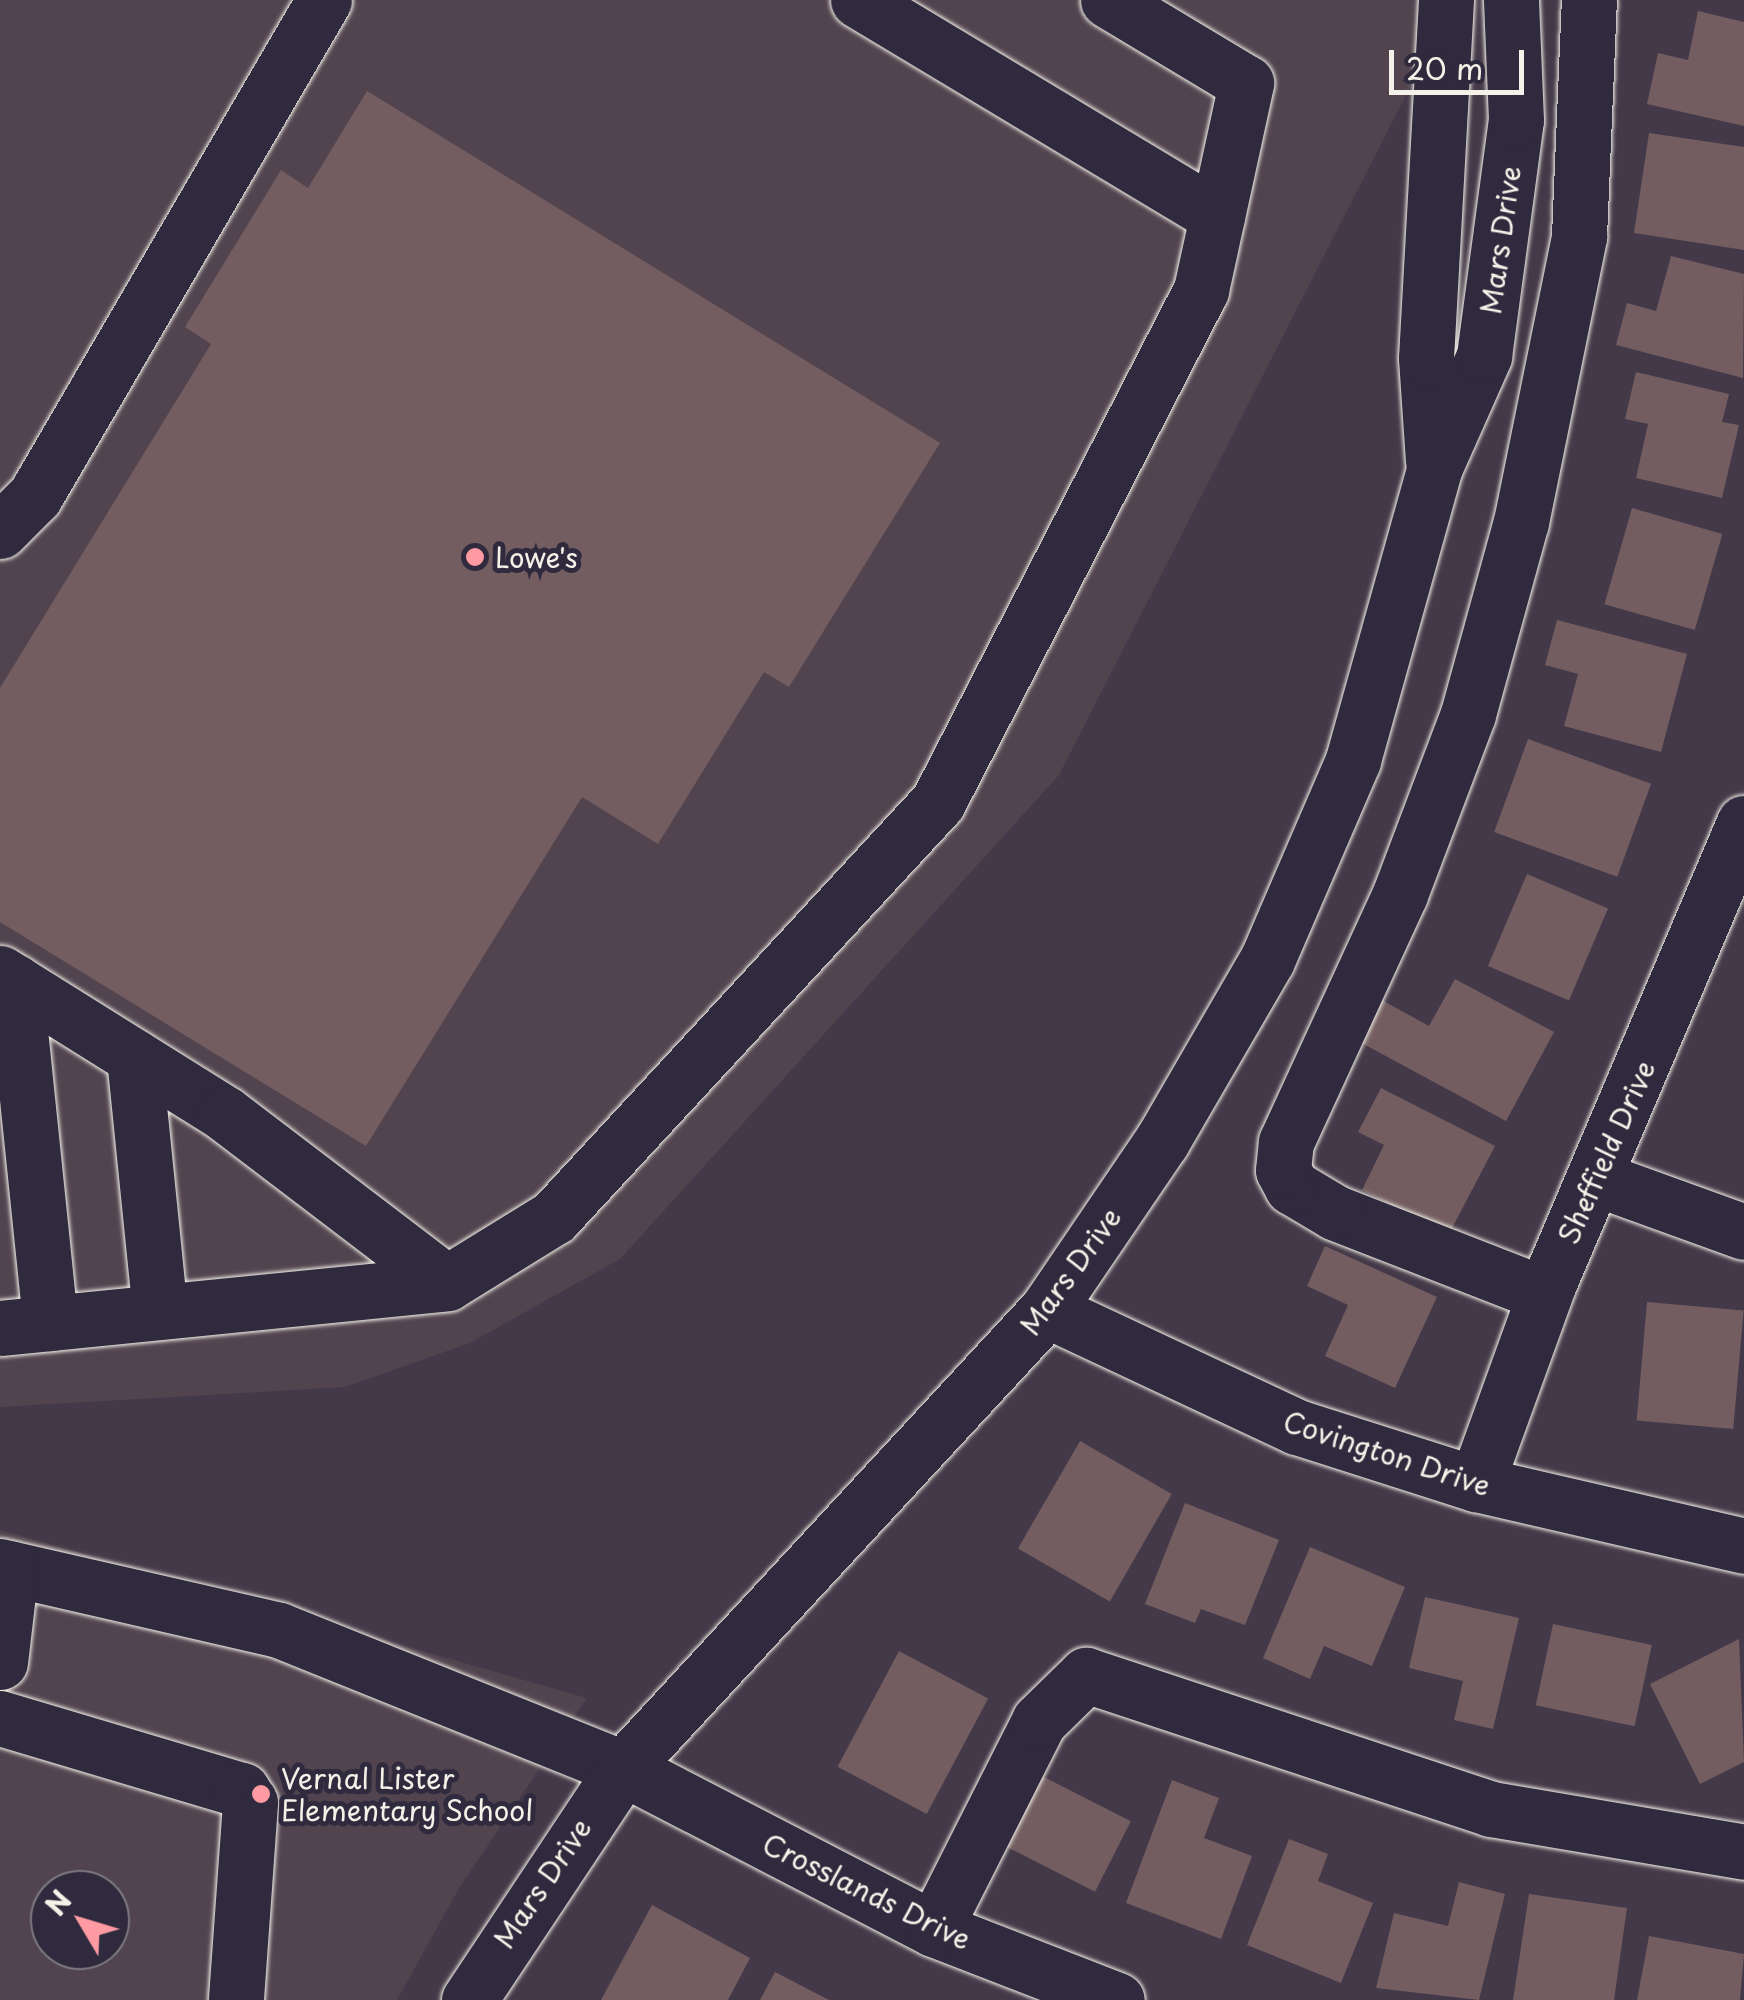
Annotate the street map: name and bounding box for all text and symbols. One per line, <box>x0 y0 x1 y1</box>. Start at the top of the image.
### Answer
scale bar <box>1394 30 1529 92</box>
text: 20 m <box>1406 45 1483 90</box>
street label: Mars Drive <box>1473 164 1527 316</box>
place label: Lowe's <box>495 540 578 574</box>
marker: Lowe's <box>464 546 486 568</box>
street label: Sheffield Drive <box>1550 1055 1662 1249</box>
street label: Mars Drive <box>1013 1201 1127 1341</box>
street label: Covington Drive <box>1279 1404 1495 1502</box>
place label: Vernal Lister Elementary School <box>281 1761 533 1827</box>
marker: Vernal Lister Elementary School <box>250 1783 272 1805</box>
street label: Mars Drive <box>486 1812 598 1954</box>
street label: Crosslands Drive <box>758 1826 976 1956</box>
north arrow <box>30 1870 130 1970</box>
text: N <box>34 1880 81 1924</box>

